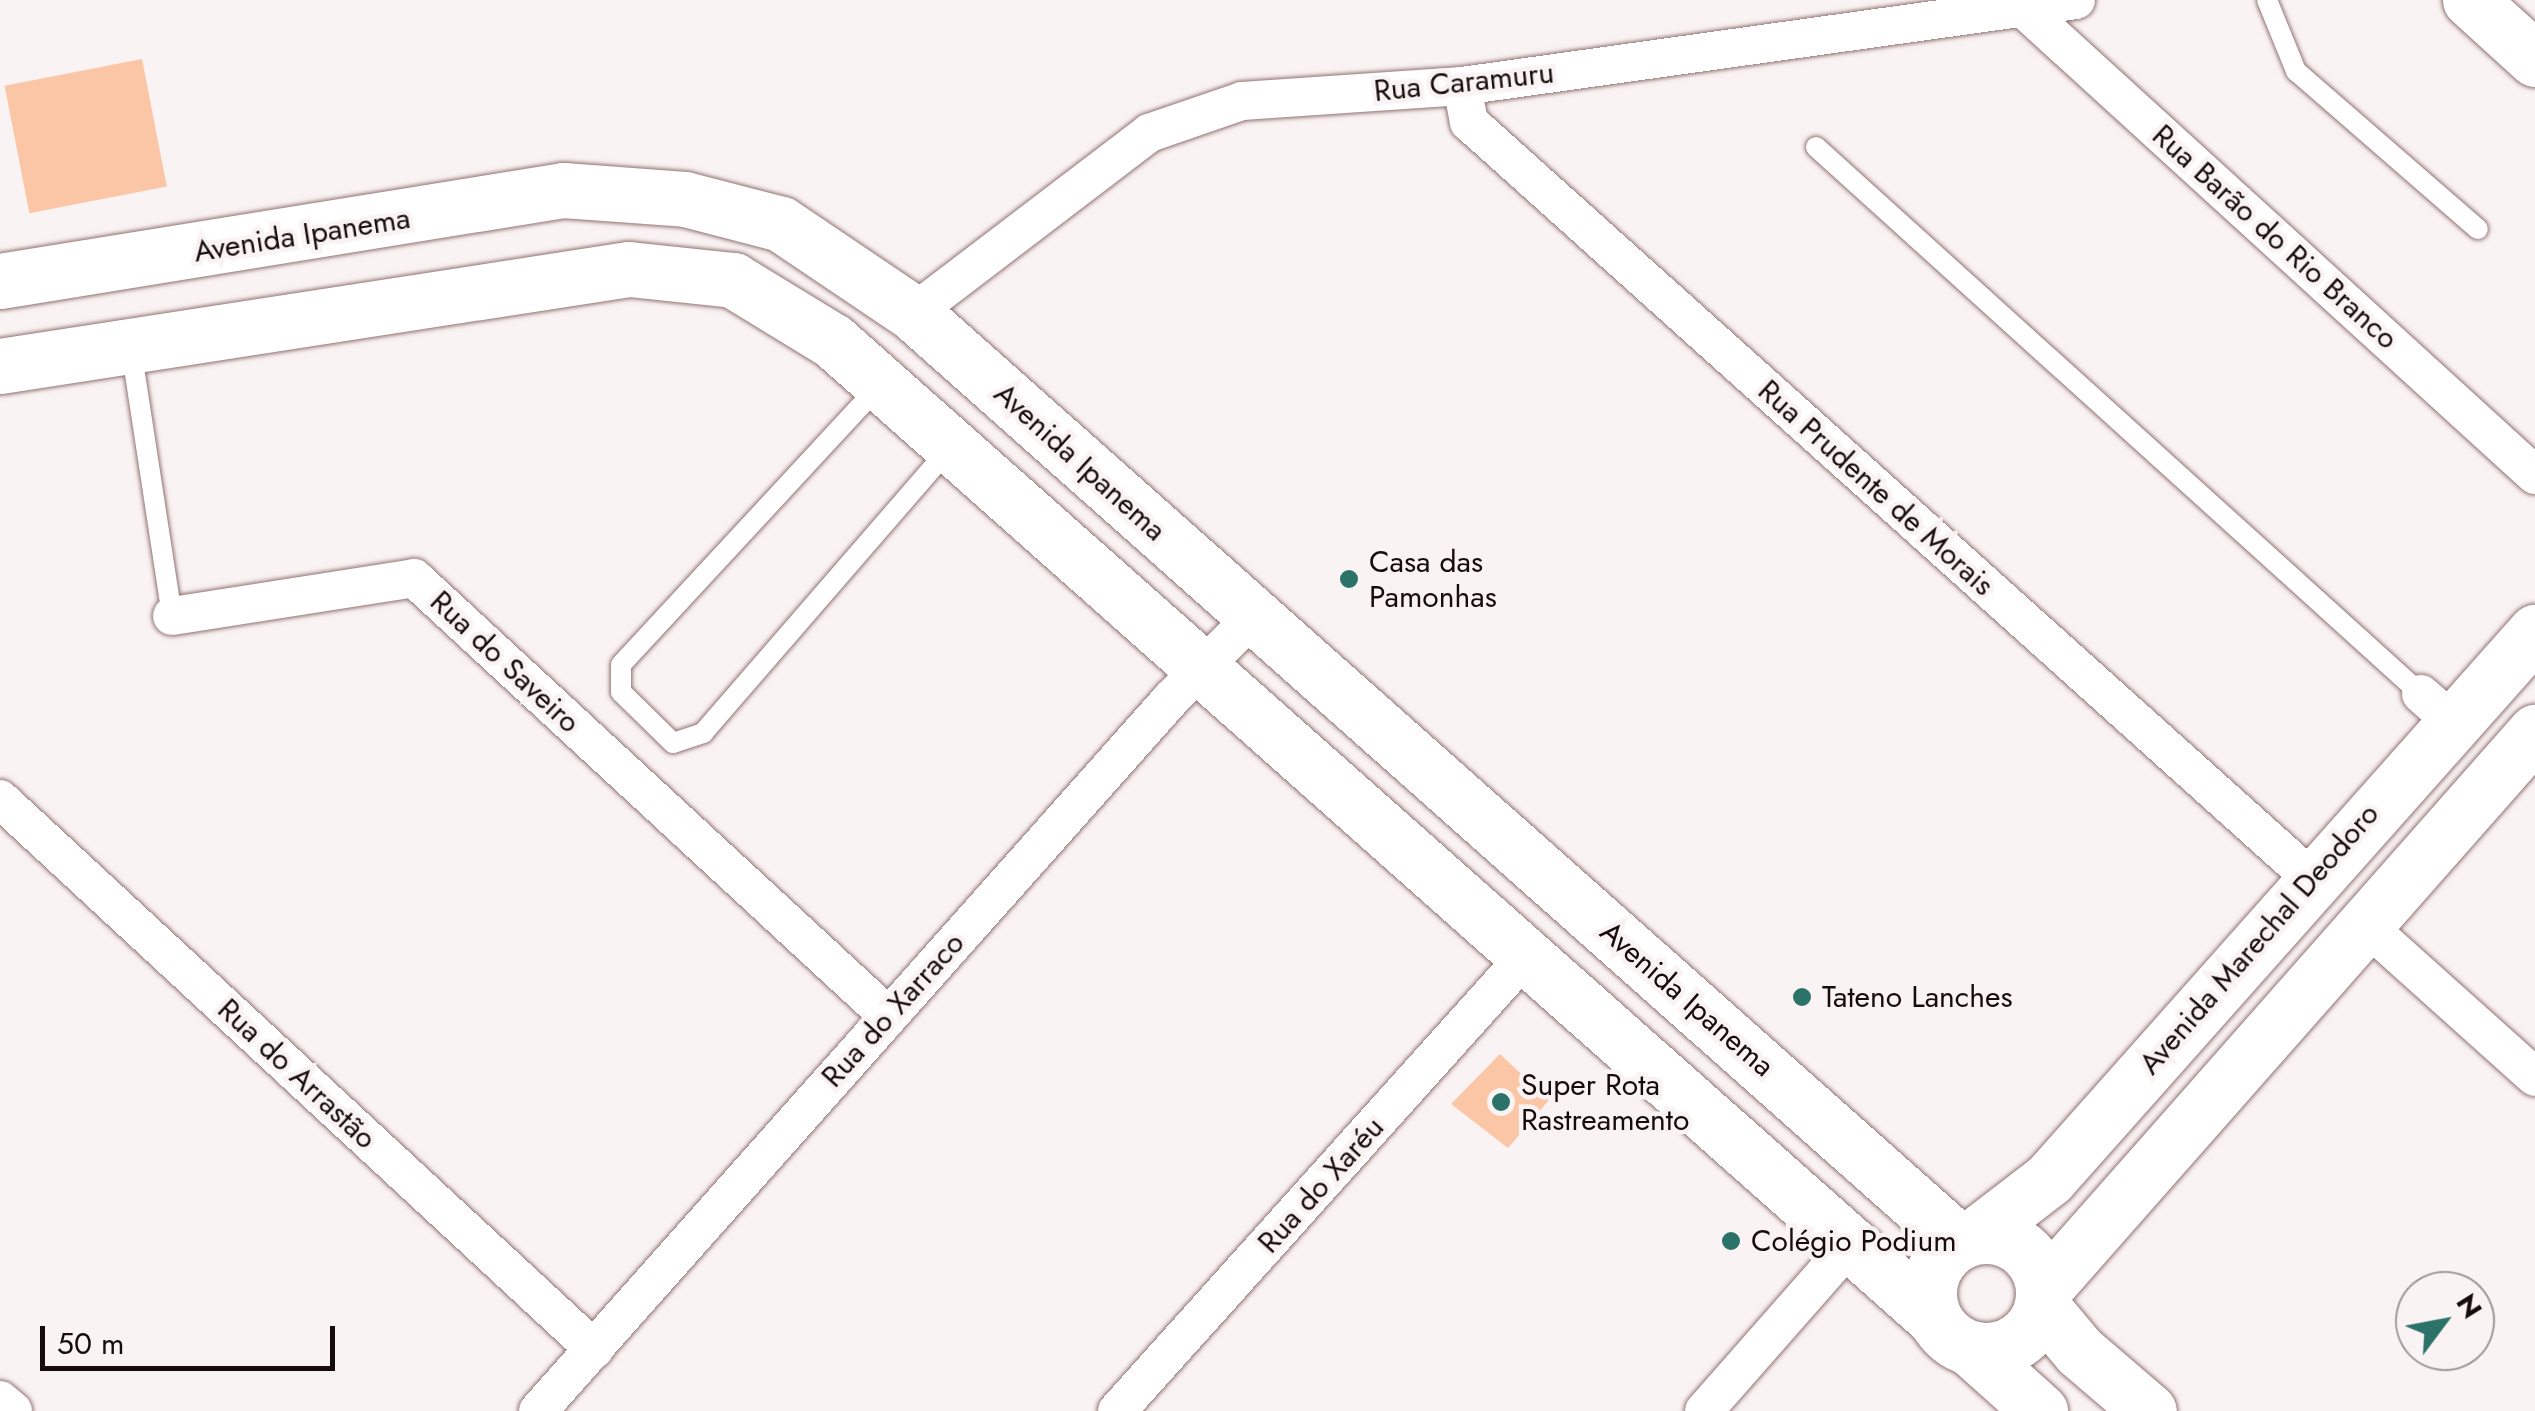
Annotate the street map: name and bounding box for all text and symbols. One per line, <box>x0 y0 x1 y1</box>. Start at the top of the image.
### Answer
street label: Rua Caramuru <box>1372 55 1556 109</box>
street label: Rua Barão do Rio Branco <box>2145 117 2405 357</box>
street label: Avenida Ipanema <box>191 200 413 270</box>
street label: Rua Prudente de Morais <box>1751 373 2001 603</box>
street label: Avenida Ipanema <box>987 376 1173 548</box>
place label: Casa das Pamonhas <box>1369 544 1497 614</box>
marker: Casa das Pamonhas <box>1338 568 1360 590</box>
street label: Rua do Saveiro <box>423 584 587 740</box>
street label: Avenida Marechal Deodoro <box>2132 796 2386 1082</box>
street label: Avenida Ipanema <box>1593 914 1781 1084</box>
street label: Rua do Xarraco <box>814 925 972 1095</box>
place label: Tateno Lanches <box>1822 979 2012 1015</box>
marker: Tateno Lanches <box>1791 986 1813 1008</box>
street label: Rua do Arrastão <box>210 991 384 1157</box>
place label: Super Rota Rastreamento <box>1521 1067 1689 1138</box>
marker: Super Rota Rastreamento <box>1490 1091 1512 1113</box>
street label: Rua do Xaréu <box>1251 1110 1391 1260</box>
place label: Colégio Podium <box>1751 1223 1957 1259</box>
marker: Colégio Podium <box>1720 1230 1742 1252</box>
north arrow <box>2395 1271 2495 1371</box>
text: N <box>2446 1286 2492 1326</box>
scale bar <box>45 1306 340 1368</box>
text: 50 m <box>57 1322 124 1365</box>

